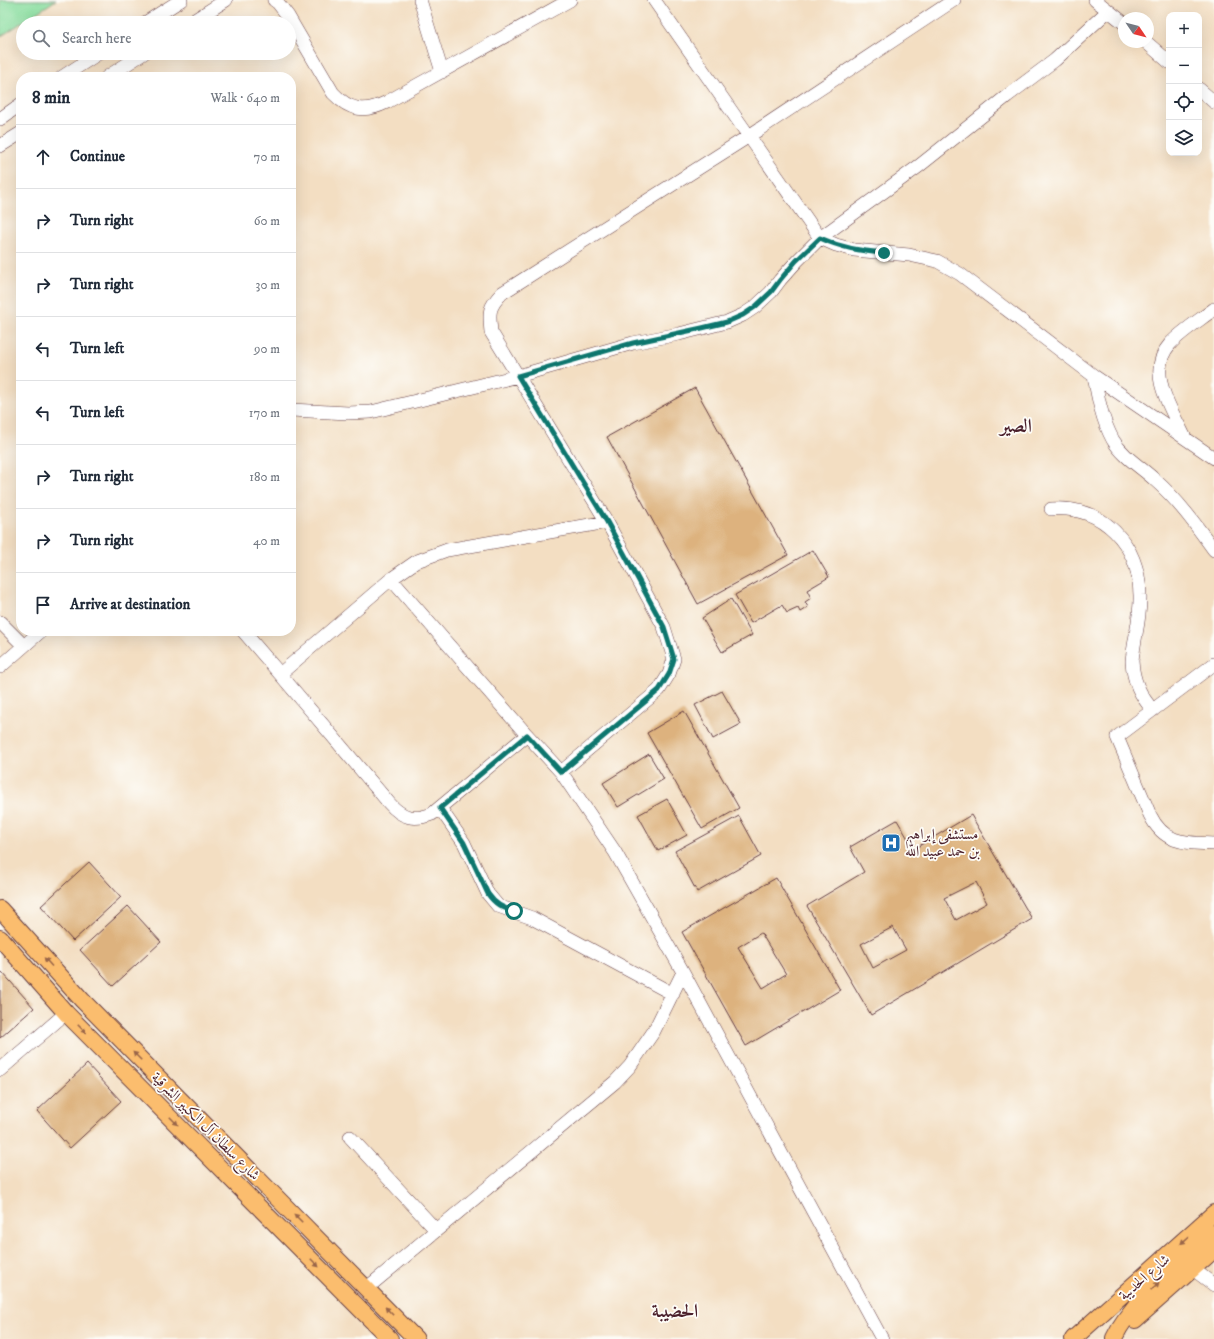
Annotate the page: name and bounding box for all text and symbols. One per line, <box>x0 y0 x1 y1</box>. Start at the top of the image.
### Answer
north arrow <box>1118 12 1154 48</box>
map controls <box>1166 12 1202 156</box>
button: + <box>1166 12 1202 48</box>
search box <box>16 16 296 60</box>
icon: search <box>30 27 52 49</box>
text: Search here <box>62 29 131 48</box>
button: − <box>1166 48 1202 84</box>
button: locate <box>1166 84 1202 120</box>
text: 8 min <box>32 87 70 109</box>
text: Walk · 640 m <box>210 90 280 106</box>
button: layers <box>1166 120 1202 156</box>
icon: ahead <box>32 146 54 168</box>
text: Continue <box>70 147 125 166</box>
text: 70 m <box>254 149 280 165</box>
icon: right <box>32 210 54 232</box>
text: Turn right <box>70 211 133 230</box>
text: 60 m <box>254 213 280 229</box>
route end <box>875 244 893 262</box>
icon: right <box>32 274 54 296</box>
text: Turn right <box>70 275 133 294</box>
text: 30 m <box>256 277 280 293</box>
icon: left <box>32 338 54 360</box>
text: Turn left <box>70 339 124 358</box>
text: 90 m <box>254 341 280 357</box>
icon: left <box>32 402 54 424</box>
text: Turn left <box>70 403 124 422</box>
text: 170 m <box>249 405 280 421</box>
district label: الصير <box>998 415 1032 438</box>
icon: right <box>32 466 54 488</box>
text: Turn right <box>70 467 133 486</box>
text: 180 m <box>249 469 280 485</box>
icon: right <box>32 530 54 552</box>
text: Turn right <box>70 531 133 550</box>
text: 40 m <box>253 533 280 549</box>
icon: arrive <box>32 594 54 616</box>
text: Arrive at destination <box>70 595 190 614</box>
place label: مستشفى إبراهيم بن حمد عبيد الله <box>905 825 980 861</box>
hospital icon: مستشفى إبراهيم بن حمد عبيد الله <box>880 832 902 854</box>
route start <box>505 902 523 920</box>
one-way arrow <box>43 957 53 967</box>
one-way arrow <box>78 1024 87 1034</box>
one-way arrow <box>133 1051 142 1061</box>
street label: شارع سلطان آل الكبير الشرقية <box>145 1068 264 1187</box>
one-way arrow <box>169 1116 179 1126</box>
one-way arrow <box>293 1213 302 1223</box>
one-way arrow <box>1180 1235 1190 1244</box>
street label: شارع الحديبة <box>1115 1250 1176 1307</box>
one-way arrow <box>310 1258 320 1268</box>
one-way arrow <box>1150 1282 1161 1291</box>
district label: الحضيبة <box>652 1300 698 1323</box>
one-way arrow <box>384 1306 394 1316</box>

